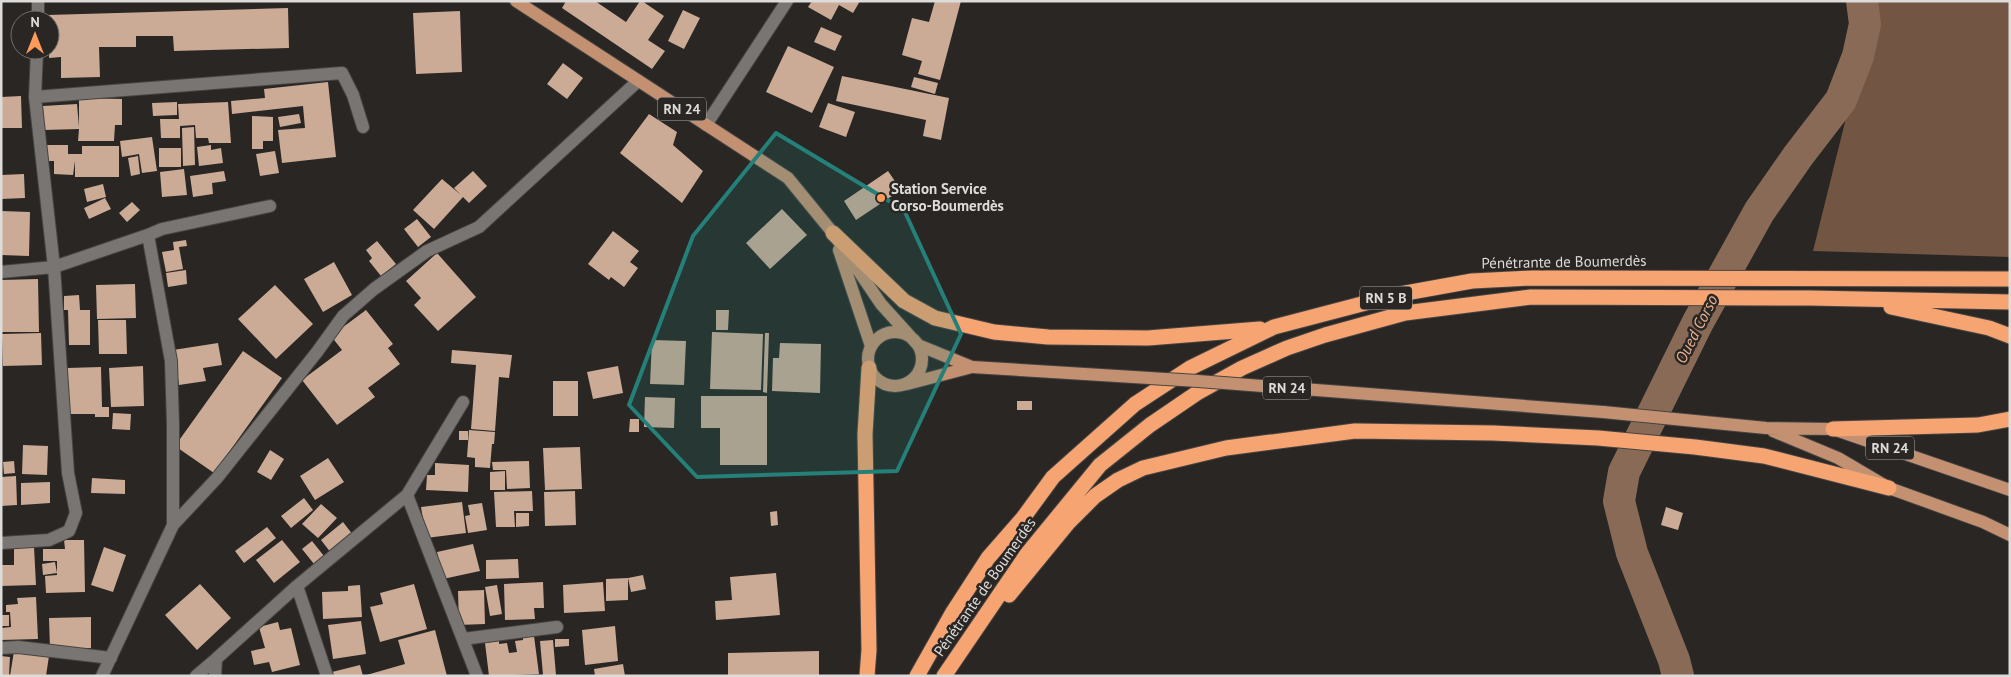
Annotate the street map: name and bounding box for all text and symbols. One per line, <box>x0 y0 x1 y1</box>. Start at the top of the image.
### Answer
north arrow <box>10 10 60 60</box>
text: N <box>30 13 40 31</box>
road number: RN 24 <box>658 98 706 120</box>
place label: Station Service Corso-Boumerdès <box>891 179 1004 215</box>
marker: Station Service Corso-Boumerdès <box>875 192 887 204</box>
street label: Pénétrante de Boumerdès <box>1481 251 1647 272</box>
road number: RN 5 B <box>1360 286 1412 310</box>
water label: Oued Corso <box>1670 291 1722 367</box>
road number: RN 24 <box>1263 376 1311 399</box>
road number: RN 24 <box>1866 436 1914 459</box>
street label: Pénétrante de Boumerdès <box>929 514 1040 660</box>

